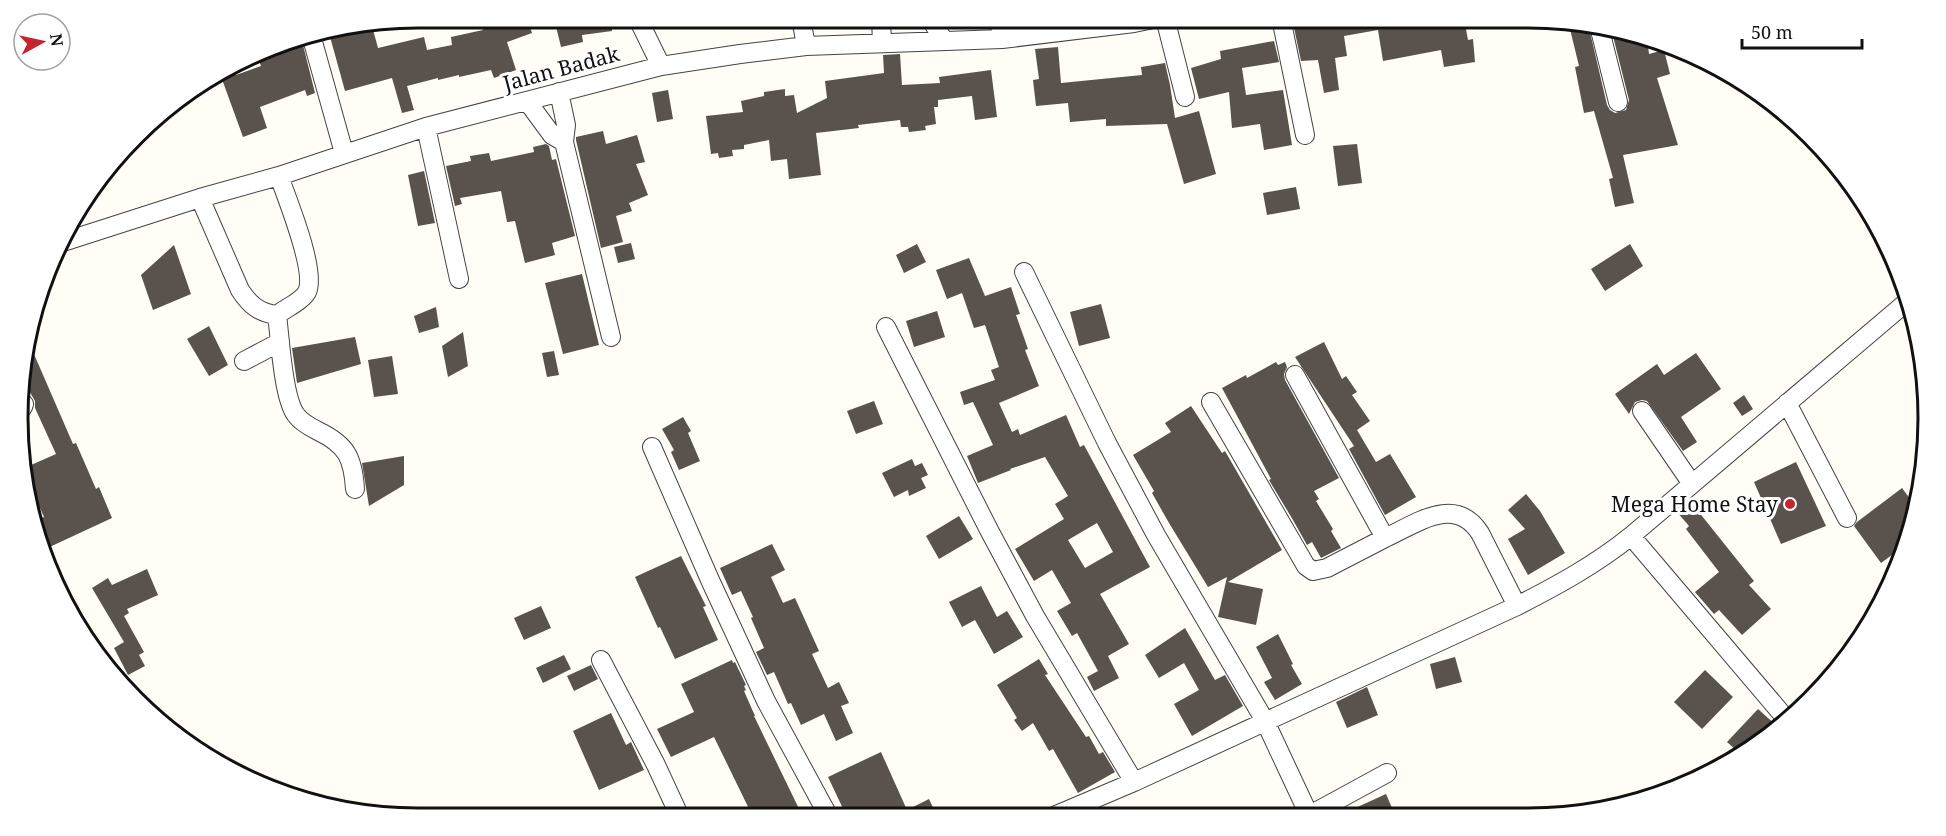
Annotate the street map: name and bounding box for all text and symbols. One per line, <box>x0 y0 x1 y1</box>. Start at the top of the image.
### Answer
north arrow <box>12 12 72 72</box>
scale bar <box>1742 12 1862 50</box>
text: 50 m <box>1751 20 1793 44</box>
text: N <box>45 32 69 48</box>
street label: Jalan Badak <box>499 39 623 97</box>
place label: Mega Home Stay <box>1611 490 1778 518</box>
marker: Mega Home Stay <box>1783 497 1797 511</box>

